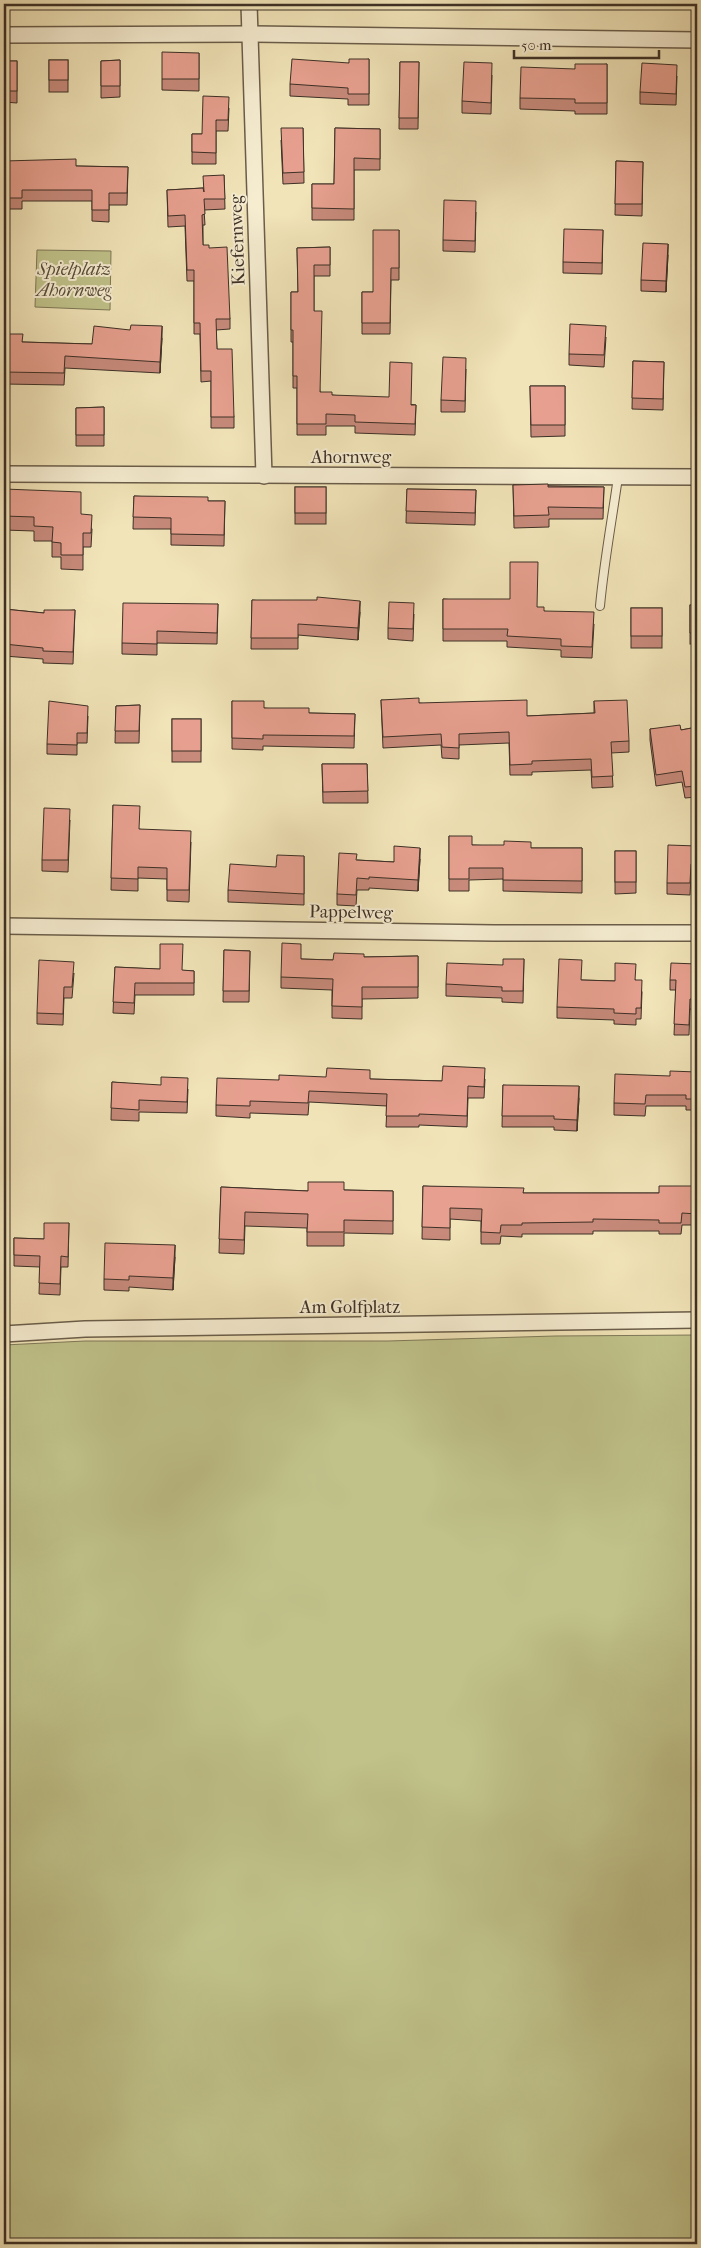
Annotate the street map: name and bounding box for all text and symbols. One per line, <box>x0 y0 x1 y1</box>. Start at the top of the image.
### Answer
scale bar <box>514 28 658 60</box>
text: 50 m <box>521 36 552 54</box>
street label: Kiefernweg <box>225 194 250 286</box>
park label: Spielplatz Ahornweg <box>35 259 112 301</box>
street label: Ahornweg <box>310 447 391 468</box>
street label: Pappelweg <box>309 901 393 924</box>
street label: Am Golfplatz <box>299 1297 400 1318</box>

